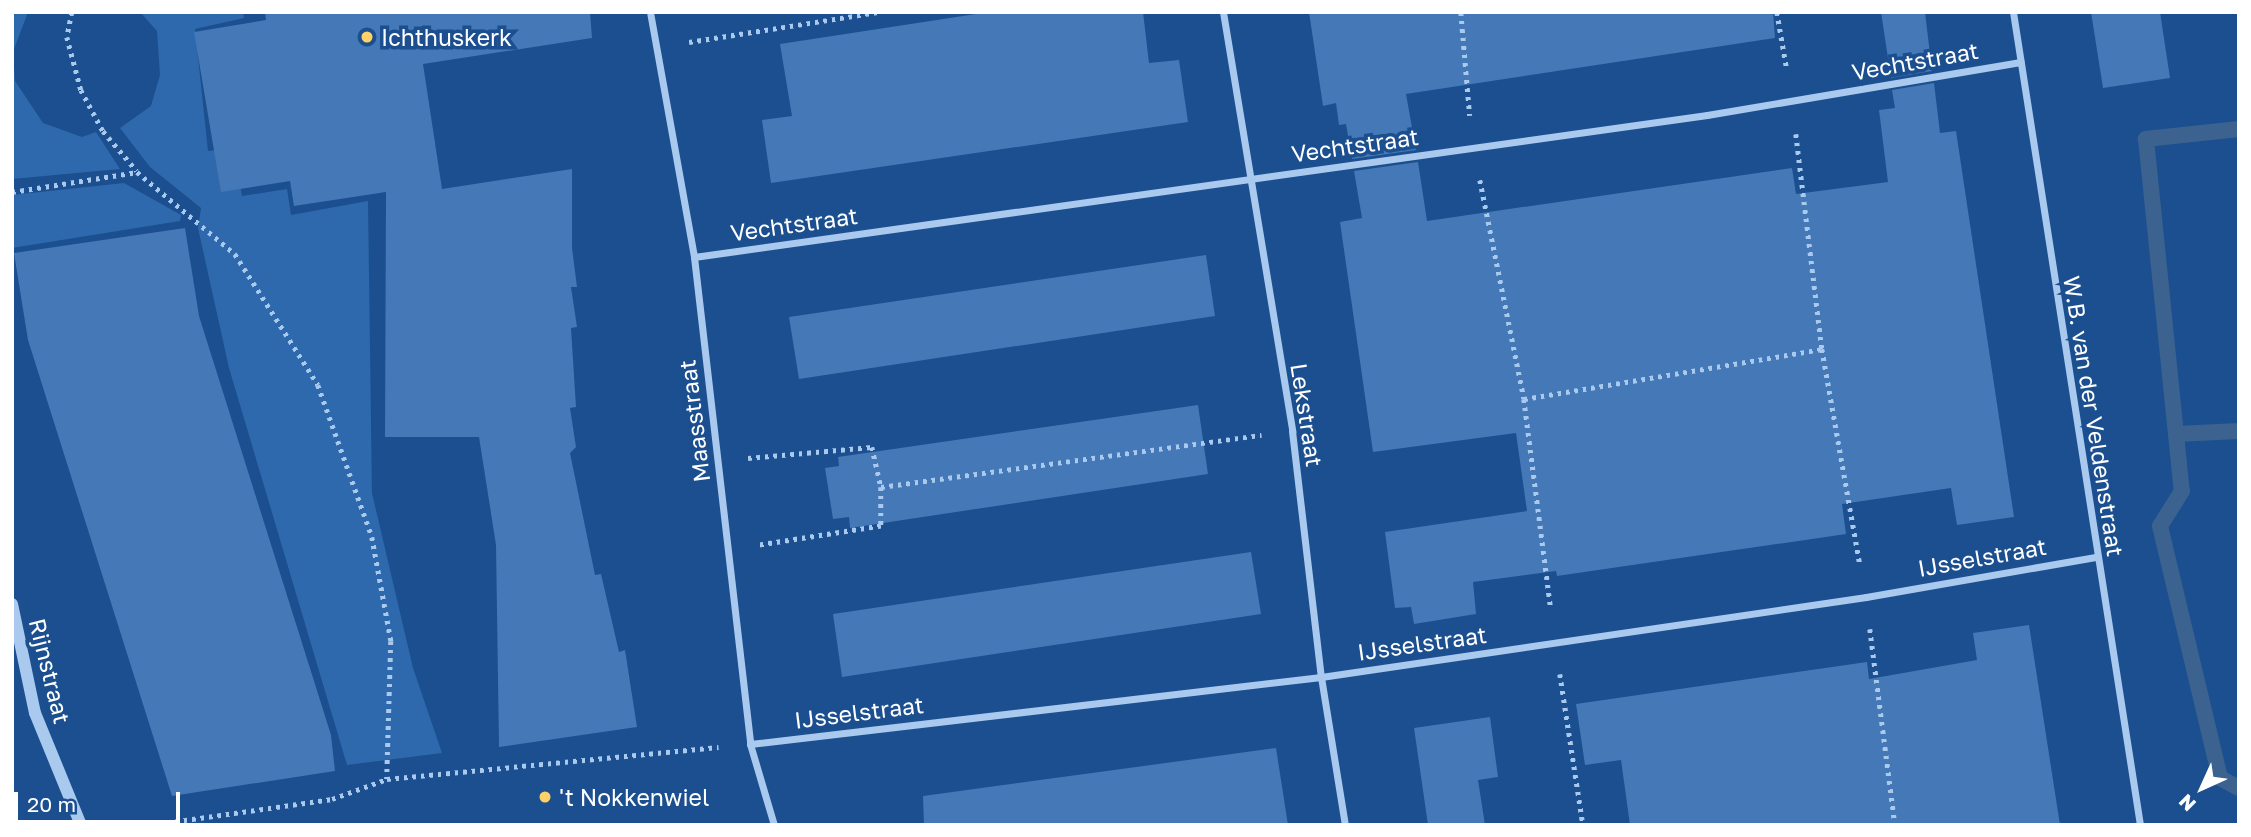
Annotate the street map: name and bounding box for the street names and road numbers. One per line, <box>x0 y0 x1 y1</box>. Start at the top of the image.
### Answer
street label: Vechtstraat <box>1850 36 1980 86</box>
street label: Vechtstraat <box>1290 122 1420 168</box>
street label: Vechtstraat <box>729 201 859 247</box>
street label: W.B. van der Veldenstraat <box>2058 274 2130 558</box>
street label: Maasstraat <box>673 358 715 484</box>
street label: Lekstraat <box>1285 361 1329 469</box>
street label: IJsselstraat <box>1916 532 2048 582</box>
street label: Rijnstraat <box>24 616 76 726</box>
street label: IJsselstraat <box>1356 620 1488 666</box>
street label: IJsselstraat <box>793 690 925 734</box>

